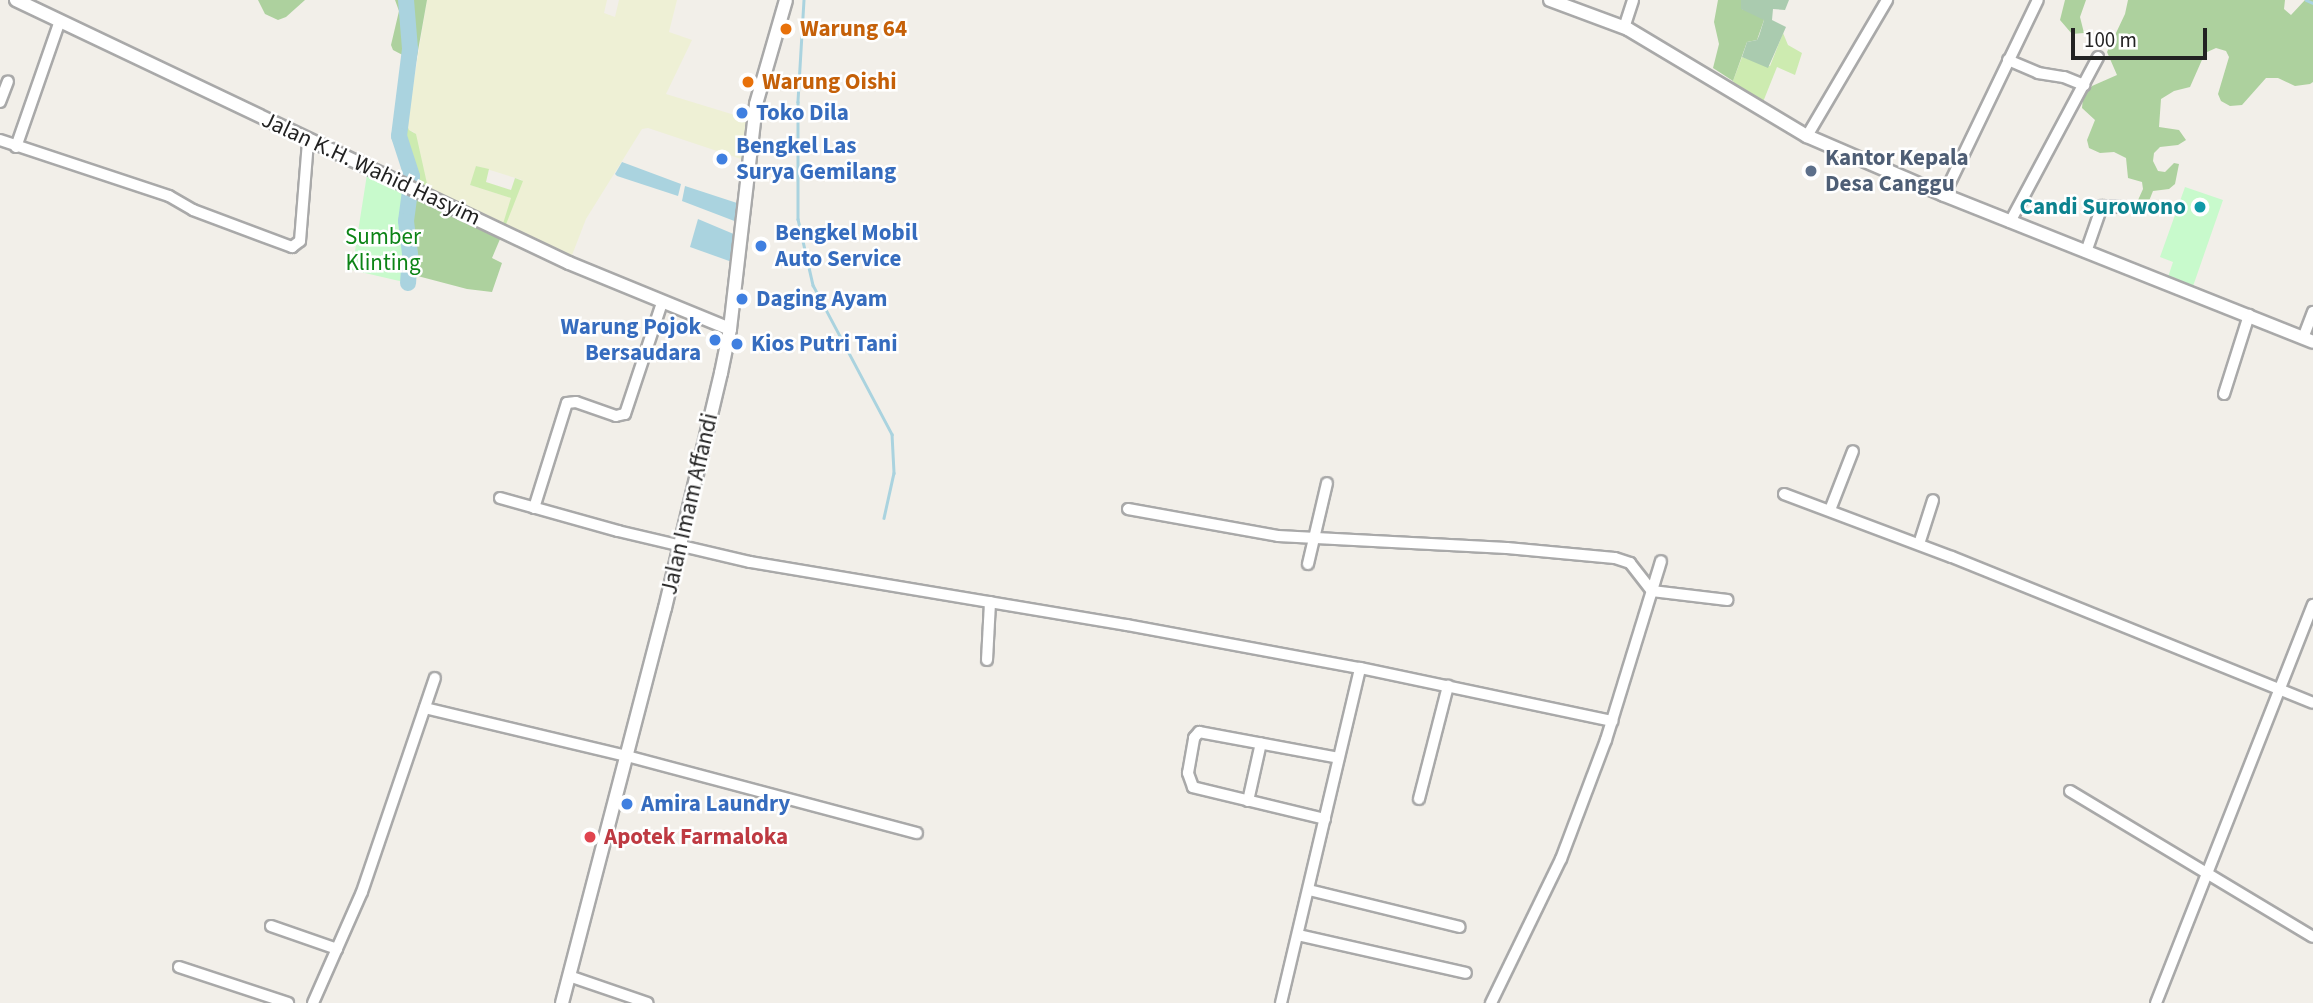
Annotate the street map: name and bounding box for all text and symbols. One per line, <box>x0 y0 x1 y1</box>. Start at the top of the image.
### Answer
scale bar <box>2075 14 2212 58</box>
place label: Warung 64 <box>800 15 907 43</box>
marker: Warung 64 <box>778 21 794 37</box>
text: 100 m <box>2084 25 2137 55</box>
place label: Warung Oishi <box>762 68 897 96</box>
marker: Warung Oishi <box>740 74 756 90</box>
place label: Toko Dila <box>756 99 849 127</box>
marker: Toko Dila <box>734 105 750 121</box>
street label: Jalan K.H. Wahid Hasyim <box>257 106 485 232</box>
place label: Bengkel Las Surya Gemilang <box>736 132 896 186</box>
place label: Kantor Kepala Desa Canggu <box>1825 144 1969 198</box>
marker: Bengkel Las Surya Gemilang <box>714 151 730 167</box>
marker: Kantor Kepala Desa Canggu <box>1803 163 1819 179</box>
place label: Candi Surowono <box>2020 193 2186 221</box>
marker: Candi Surowono <box>2192 199 2208 215</box>
place label: Bengkel Mobil Auto Service <box>775 219 918 273</box>
park label: Sumber Klinting <box>345 223 421 277</box>
marker: Bengkel Mobil Auto Service <box>753 238 769 254</box>
place label: Daging Ayam <box>756 285 888 313</box>
marker: Daging Ayam <box>734 291 750 307</box>
place label: Warung Pojok Bersaudara <box>560 313 701 367</box>
place label: Kios Putri Tani <box>751 330 898 358</box>
marker: Warung Pojok Bersaudara <box>707 332 723 348</box>
marker: Kios Putri Tani <box>729 336 745 352</box>
street label: Jalan Imam Affandi <box>656 411 724 597</box>
place label: Amira Laundry <box>641 790 790 818</box>
marker: Amira Laundry <box>619 796 635 812</box>
place label: Apotek Farmaloka <box>604 823 788 851</box>
marker: Apotek Farmaloka <box>582 829 598 845</box>

